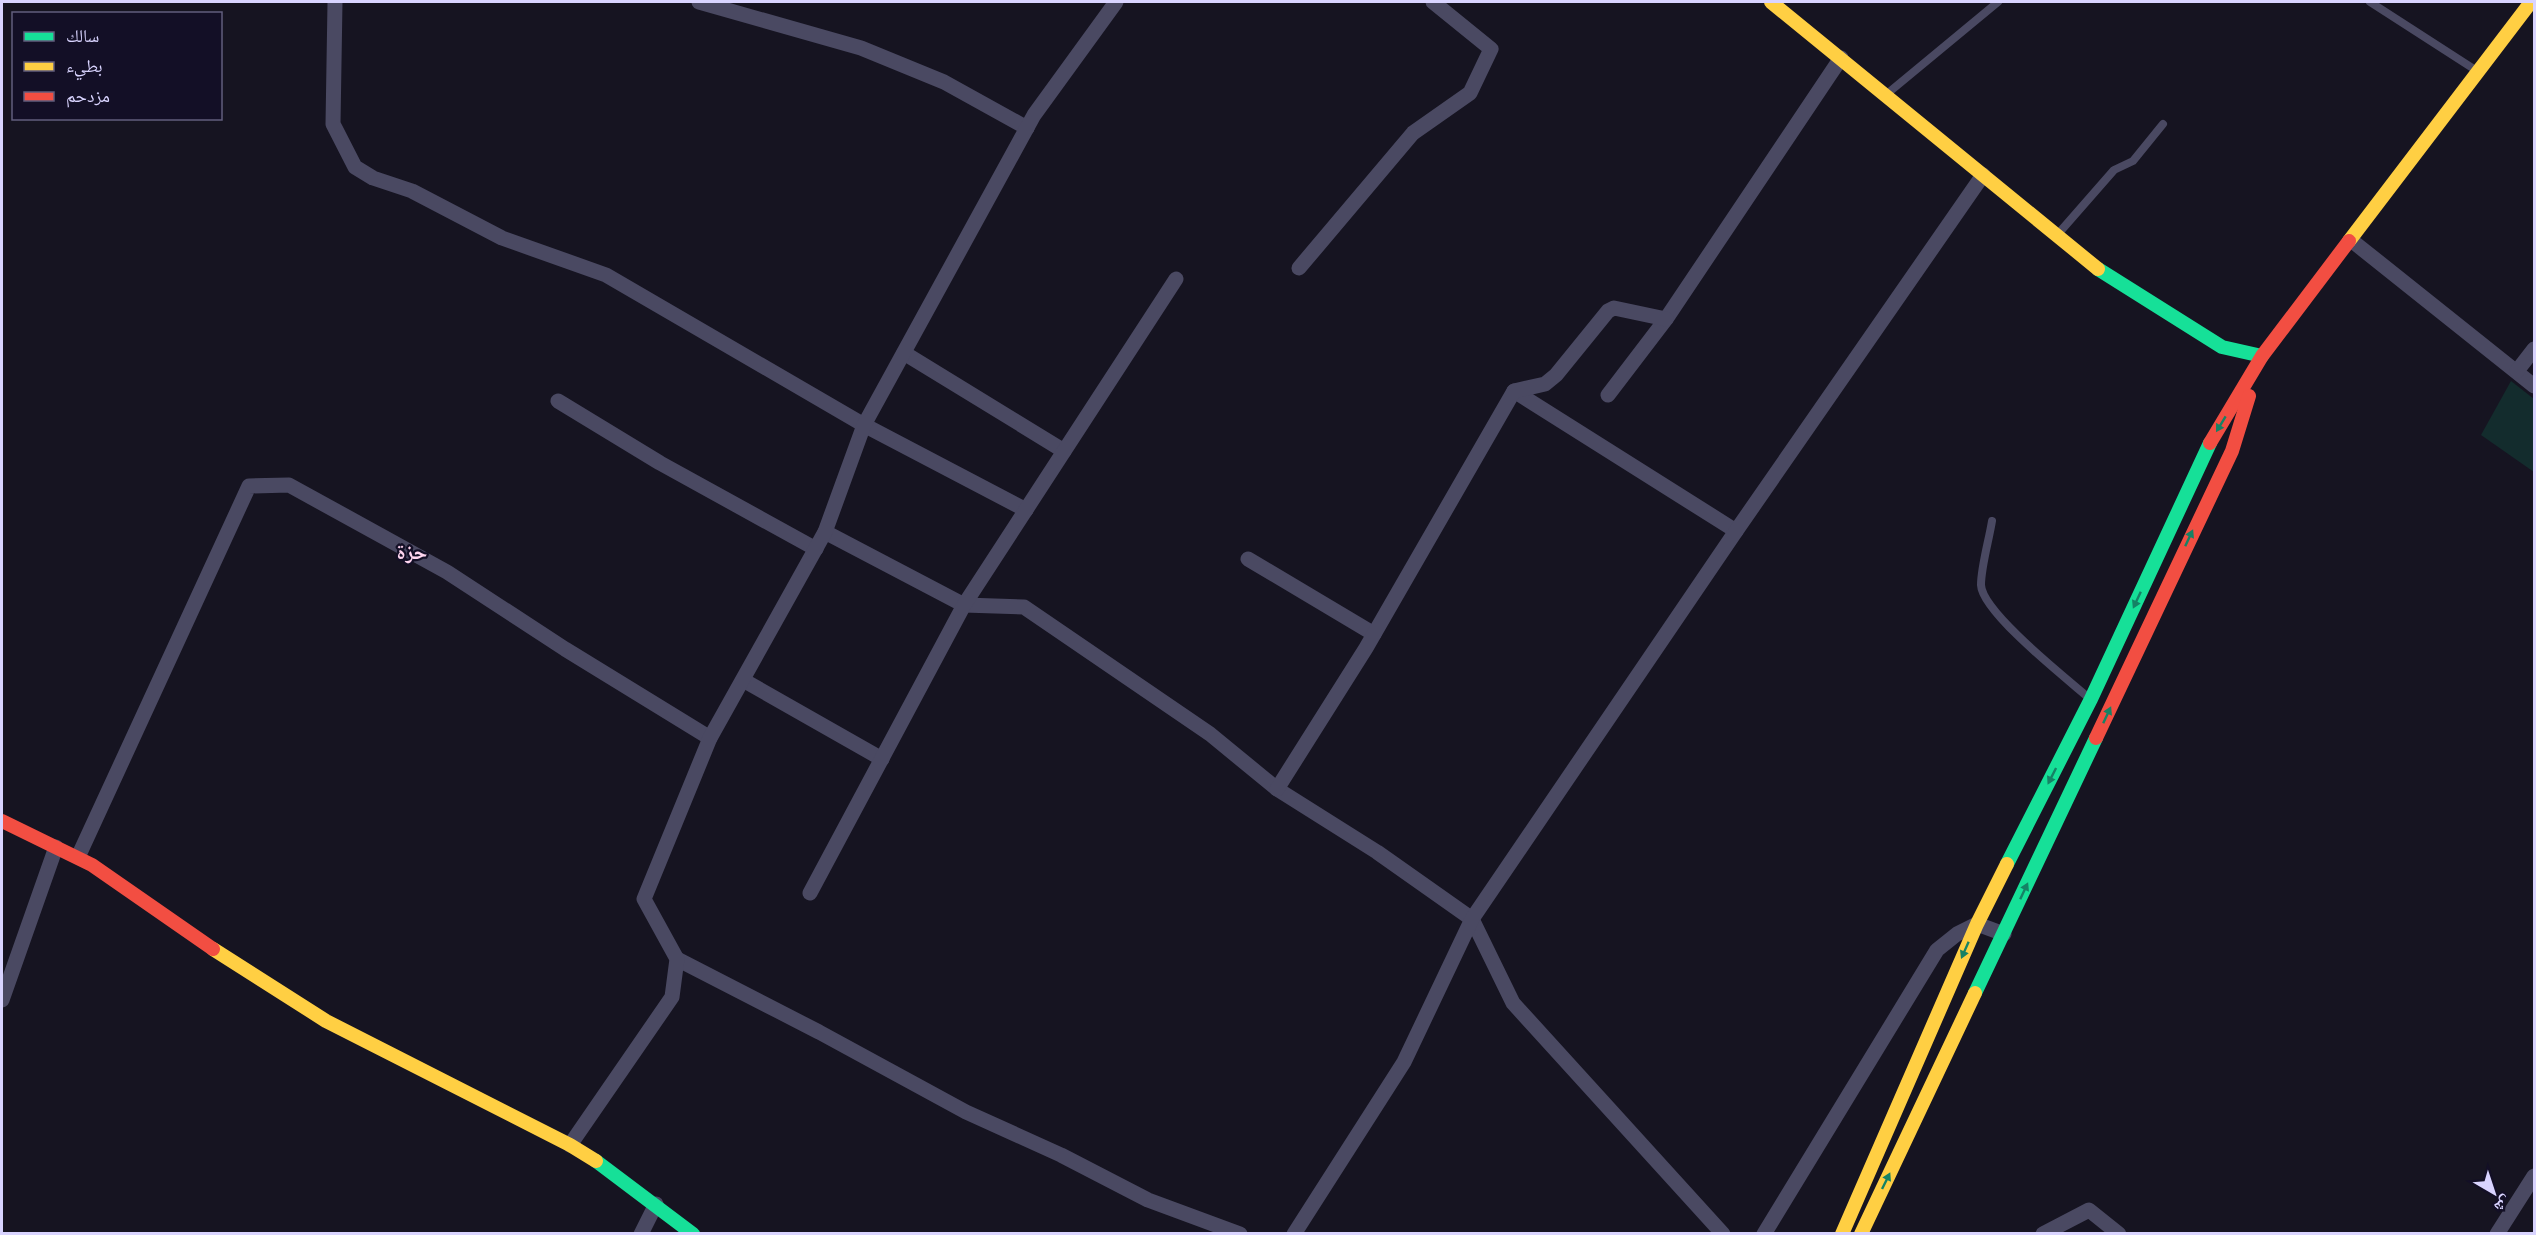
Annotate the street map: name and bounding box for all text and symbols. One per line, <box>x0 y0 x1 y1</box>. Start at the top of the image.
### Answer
legend <box>12 12 222 120</box>
text: سالك <box>66 24 99 48</box>
text: بطيء <box>66 54 103 81</box>
text: مزدحم <box>66 84 110 108</box>
one-way arrow <box>2216 416 2226 433</box>
one-way arrow <box>2185 529 2194 546</box>
district label: حزة <box>397 538 427 566</box>
one-way arrow <box>2131 591 2141 609</box>
one-way arrow <box>2103 706 2112 723</box>
one-way arrow <box>2047 767 2057 784</box>
one-way arrow <box>2020 883 2029 900</box>
one-way arrow <box>1960 942 1970 960</box>
north arrow <box>2464 1163 2524 1223</box>
one-way arrow <box>1882 1172 1891 1189</box>
text: ش <box>2489 1190 2516 1218</box>

